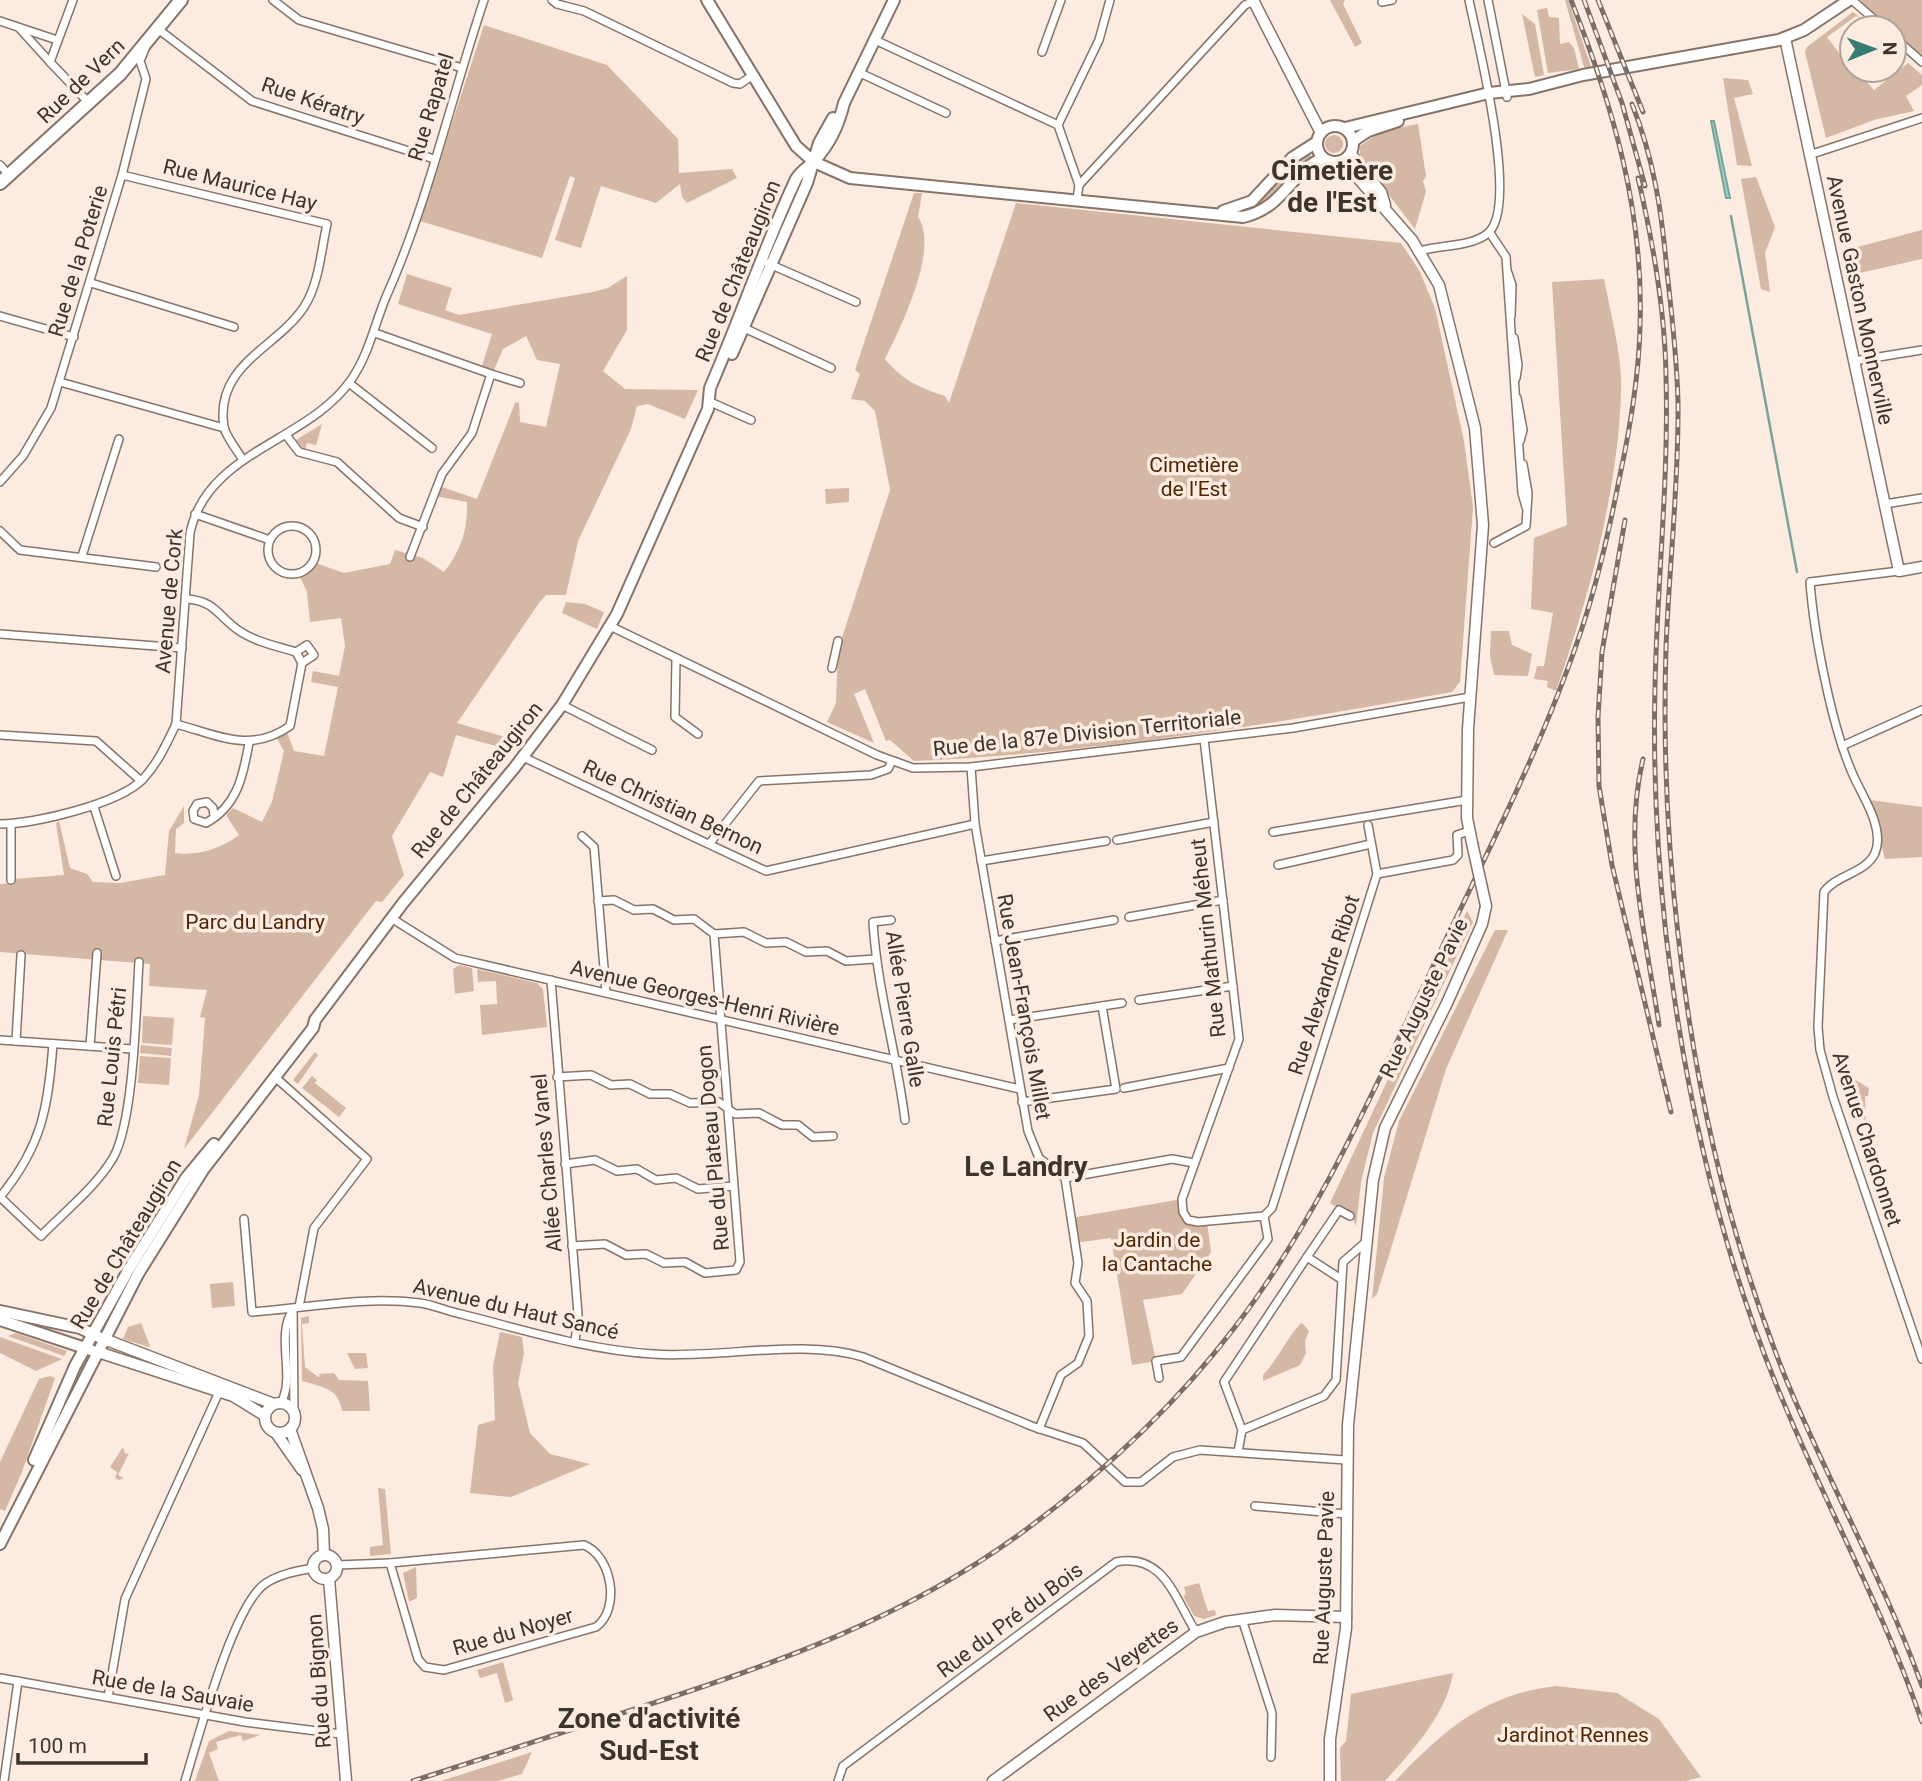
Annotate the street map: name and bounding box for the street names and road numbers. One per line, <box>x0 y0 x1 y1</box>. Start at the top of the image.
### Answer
street label: Rue de Vern <box>32 34 130 128</box>
street label: Rue Rapatel <box>403 50 459 164</box>
street label: Rue Kératry <box>258 72 368 130</box>
street label: Rue Maurice Hay <box>160 154 320 216</box>
street label: Avenue Gaston Monnerville <box>1822 173 1898 427</box>
street label: Rue de Châteaugiron <box>691 177 785 365</box>
street label: Rue de la Poterie <box>44 182 112 340</box>
street label: Avenue de Cork <box>151 527 187 675</box>
street label: Rue de Châteaugiron <box>407 697 547 863</box>
street label: Rue de la 87e Division Territoriale <box>932 705 1242 761</box>
street label: Rue Christian Bernon <box>579 755 767 859</box>
street label: Rue Mathurin Méheut <box>1186 837 1230 1039</box>
street label: Rue Jean-François Millet <box>992 892 1056 1122</box>
street label: Rue Alexandre Ribot <box>1284 892 1365 1078</box>
street label: Rue Auguste Pavie <box>1375 914 1473 1082</box>
street label: Allée Pierre Galle <box>881 929 929 1089</box>
street label: Avenue Georges-Henri Rivière <box>568 955 842 1041</box>
street label: Rue Louis Pétri <box>93 986 131 1128</box>
street label: Rue du Plateau Dogon <box>692 1044 734 1252</box>
street label: Avenue Chardonnet <box>1827 1049 1907 1230</box>
street label: Allée Charles Vanel <box>527 1072 567 1254</box>
street label: Rue de Châteaugiron <box>66 1155 186 1333</box>
street label: Avenue du Haut Sancé <box>411 1274 621 1344</box>
street label: Rue Auguste Pavie <box>1309 1491 1339 1665</box>
street label: Rue du Pré du Bois <box>933 1558 1087 1682</box>
street label: Rue du Noyer <box>450 1603 576 1661</box>
street label: Rue du Bignon <box>302 1613 336 1749</box>
street label: Rue des Veyettes <box>1039 1613 1183 1727</box>
street label: Rue de la Sauvaie <box>90 1665 256 1717</box>

